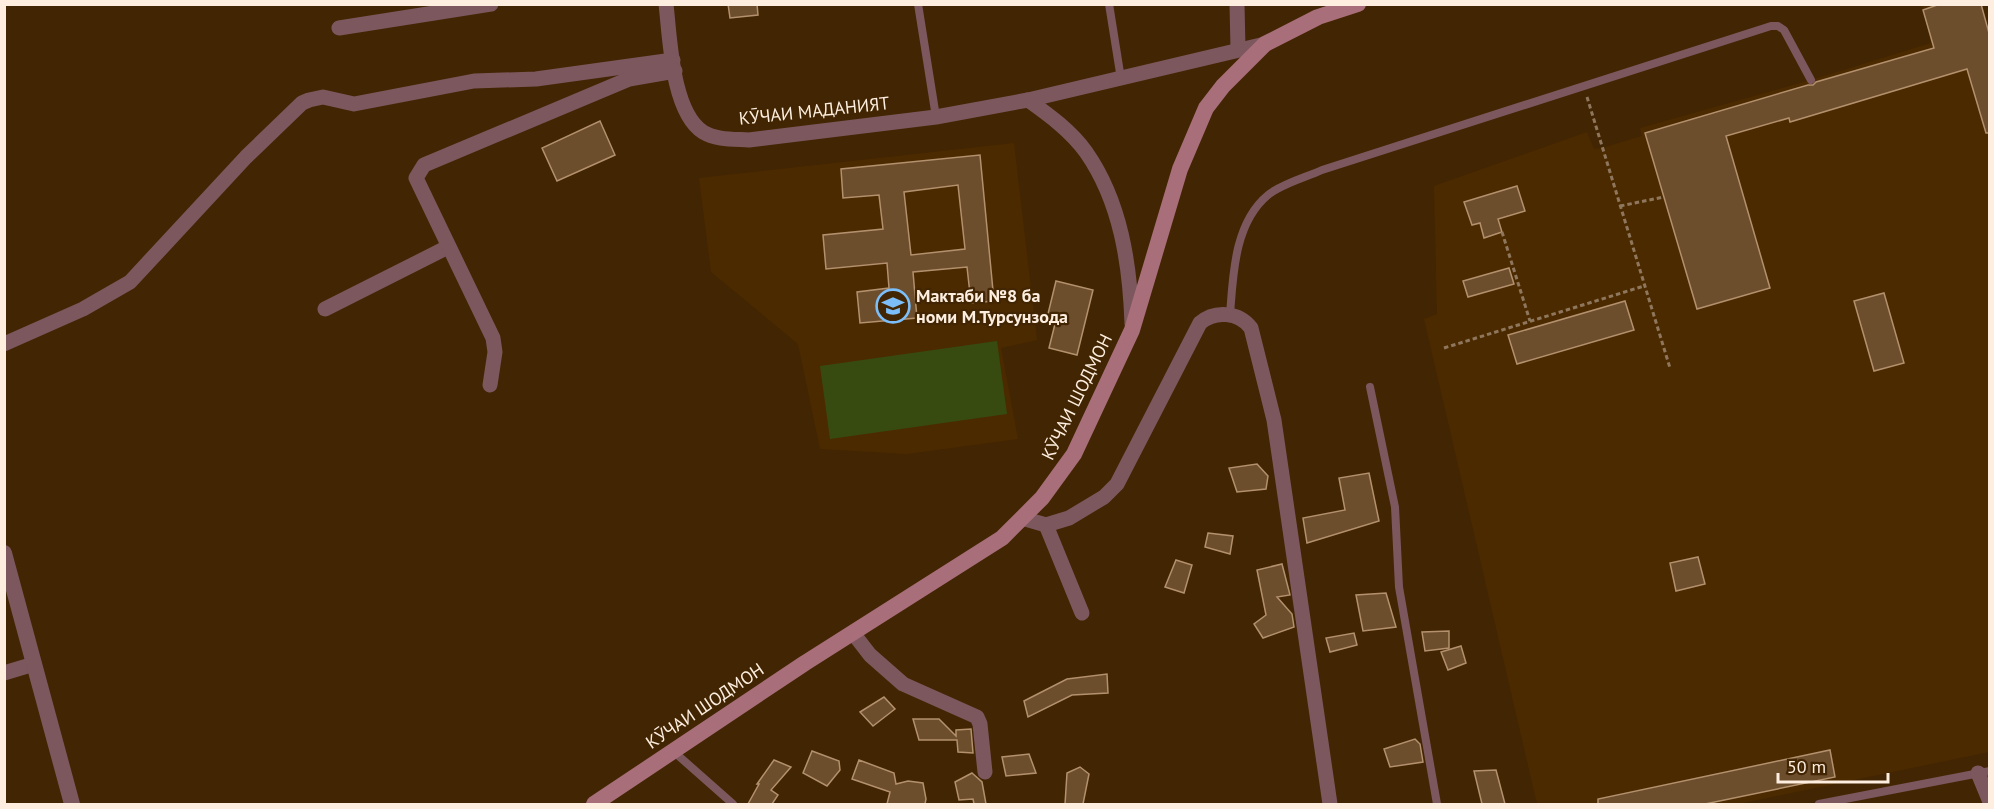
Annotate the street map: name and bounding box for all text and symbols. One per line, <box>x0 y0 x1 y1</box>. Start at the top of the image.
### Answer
street label: КӮЧАИ МАДАНИЯТ <box>738 91 890 130</box>
place label: Мактаби №8 ба номи М.Турсунзода <box>916 284 1068 328</box>
school or university icon: Мактаби №8 ба номи М.Турсунзода <box>875 288 911 324</box>
street label: КӮЧАИ ШОДМОН <box>1036 330 1117 464</box>
street label: КӮЧАИ ШОДМОН <box>641 658 768 754</box>
scale bar <box>1778 746 1888 784</box>
text: 50 m <box>1787 755 1826 778</box>

